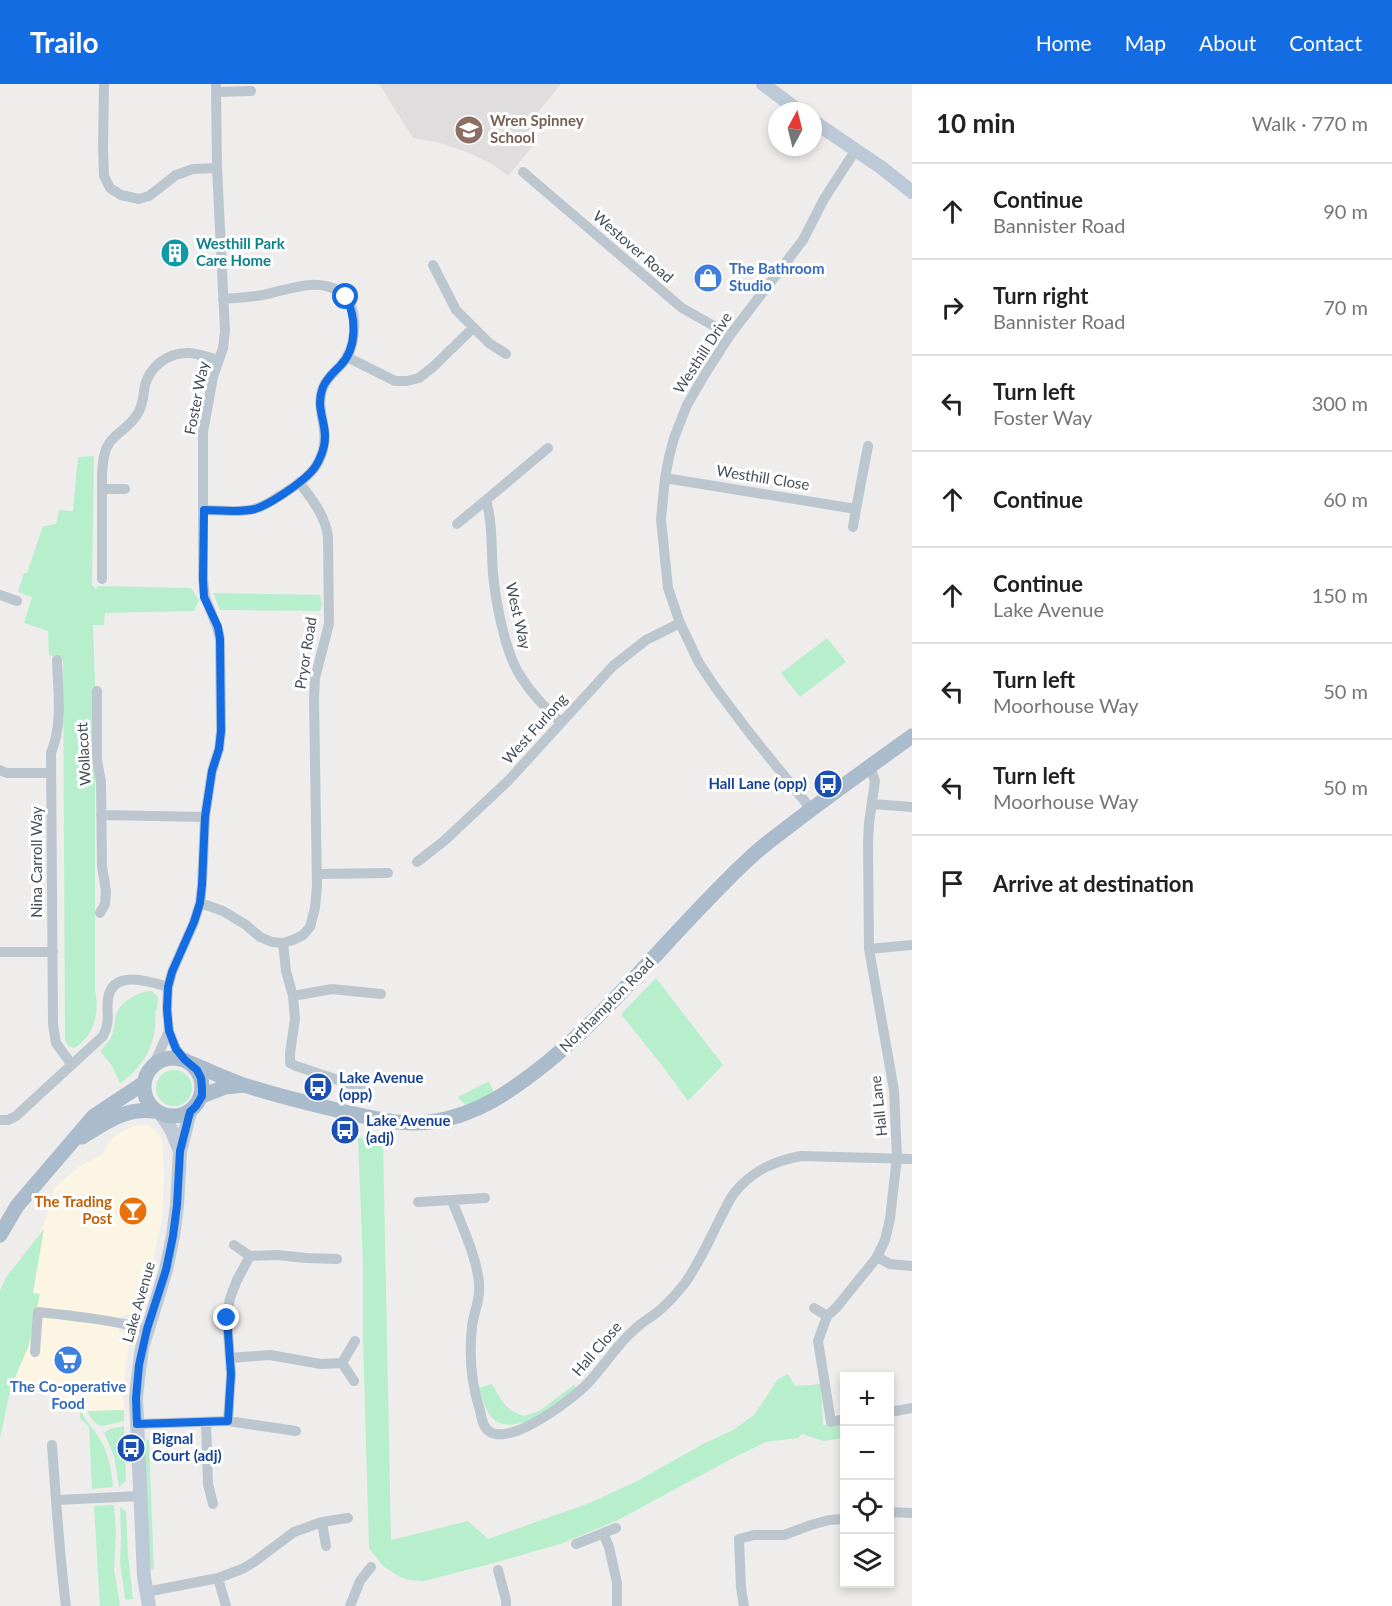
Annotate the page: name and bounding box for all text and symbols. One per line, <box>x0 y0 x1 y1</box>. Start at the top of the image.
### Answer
text: Trailo <box>30 25 99 59</box>
text: Home <box>1036 30 1092 55</box>
text: Map <box>1125 30 1166 55</box>
text: About <box>1199 30 1256 55</box>
text: Contact <box>1289 30 1362 55</box>
north arrow <box>768 102 822 156</box>
text: 10 min <box>936 107 1016 139</box>
place label: Wren Spinney School <box>490 111 584 146</box>
text: Walk · 770 m <box>1252 111 1368 135</box>
school or university icon: Wren Spinney School <box>453 114 485 146</box>
text: Continue <box>993 186 1083 213</box>
icon: ahead <box>936 195 969 228</box>
text: 90 m <box>1323 199 1368 223</box>
street label: Westover Road <box>590 207 677 286</box>
text: Bannister Road <box>993 213 1126 237</box>
place label: Westhill Park Care Home <box>196 234 286 269</box>
building icon: Westhill Park Care Home <box>159 237 191 269</box>
place label: The Bathroom Studio <box>729 259 824 294</box>
shop icon: The Bathroom Studio <box>692 262 724 294</box>
text: Turn right <box>993 282 1088 309</box>
route start <box>332 283 358 309</box>
icon: right <box>936 291 969 324</box>
text: 70 m <box>1323 295 1368 319</box>
street label: Westhill Drive <box>669 308 735 396</box>
text: Bannister Road <box>993 309 1126 333</box>
street label: Foster Way <box>180 359 212 436</box>
text: Turn left <box>993 378 1075 405</box>
icon: left <box>936 387 969 420</box>
text: 300 m <box>1312 391 1368 415</box>
text: Foster Way <box>993 405 1092 429</box>
street label: Westhill Close <box>715 461 811 493</box>
icon: ahead <box>936 483 969 516</box>
text: Continue <box>993 486 1083 513</box>
text: 60 m <box>1323 487 1368 511</box>
text: Continue <box>993 570 1083 597</box>
icon: ahead <box>936 579 969 612</box>
street label: West Way <box>503 581 535 651</box>
text: 150 m <box>1312 583 1368 607</box>
text: Lake Avenue <box>993 597 1104 621</box>
street label: Pryor Road <box>290 616 320 690</box>
text: Turn left <box>993 666 1075 693</box>
icon: left <box>936 675 969 708</box>
text: 50 m <box>1323 679 1368 703</box>
street label: West Furlong <box>498 689 571 767</box>
text: Moorhouse Way <box>993 693 1139 717</box>
street label: Wollacott <box>72 721 94 786</box>
text: Turn left <box>993 762 1075 789</box>
bus stop icon: Hall Lane (opp) <box>812 768 844 800</box>
icon: left <box>936 771 969 804</box>
place label: Hall Lane (opp) <box>708 774 807 792</box>
text: 50 m <box>1323 775 1368 799</box>
text: Moorhouse Way <box>993 789 1139 813</box>
street label: Nina Carroll Way <box>27 806 45 918</box>
icon: arrive <box>936 867 969 900</box>
text: Arrive at destination <box>993 870 1194 897</box>
street label: Northampton Road <box>555 953 657 1055</box>
place label: Lake Avenue (opp) <box>339 1068 424 1103</box>
bus stop icon: Lake Avenue (opp) <box>302 1071 334 1103</box>
street label: Hall Lane <box>866 1075 890 1137</box>
place label: Lake Avenue (adj) <box>366 1111 451 1146</box>
bus stop icon: Lake Avenue (adj) <box>329 1114 361 1146</box>
place label: The Trading Post <box>34 1192 112 1227</box>
bar icon: The Trading Post <box>117 1195 149 1227</box>
street label: Lake Avenue <box>118 1259 158 1344</box>
route end <box>213 1304 239 1330</box>
street label: Hall Close <box>568 1317 625 1379</box>
supermarket icon: The Co-operative Food <box>52 1344 84 1376</box>
map controls <box>840 1372 894 1588</box>
button: + <box>840 1372 894 1426</box>
place label: The Co-operative Food <box>10 1377 126 1412</box>
button: − <box>840 1426 894 1480</box>
place label: Bignal Court (adj) <box>152 1429 222 1464</box>
bus stop icon: Bignal Court (adj) <box>115 1432 147 1464</box>
button: locate <box>840 1480 894 1534</box>
button: layers <box>840 1534 894 1588</box>

